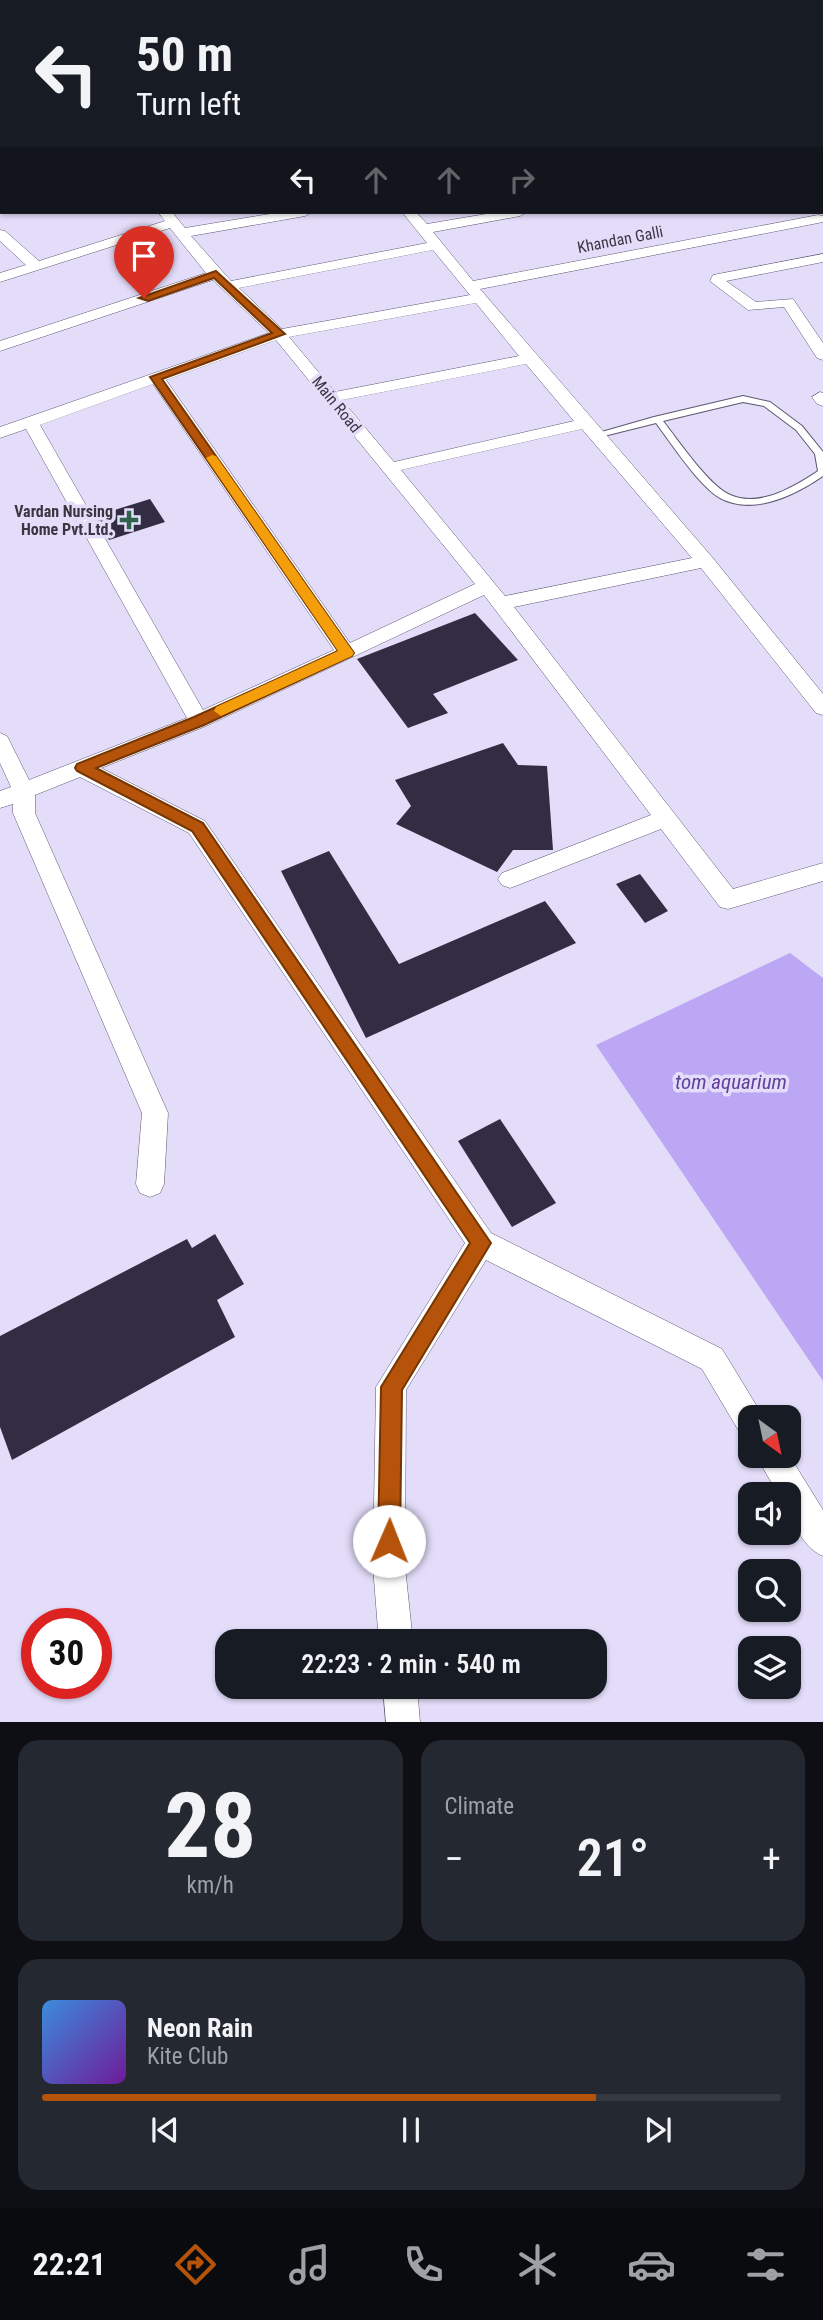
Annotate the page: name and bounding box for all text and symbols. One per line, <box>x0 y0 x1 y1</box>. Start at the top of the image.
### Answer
text: 50 m <box>136 26 233 83</box>
icon: left <box>21 28 112 119</box>
text: Turn left <box>136 85 241 123</box>
icon: left <box>284 161 322 199</box>
icon: ahead <box>357 161 395 199</box>
icon: ahead <box>430 161 468 199</box>
icon: right <box>503 161 541 199</box>
street label: Khandan Galli <box>576 222 665 257</box>
pin <box>114 226 174 298</box>
icon: arrive <box>125 237 163 275</box>
street label: Main Road <box>308 372 365 436</box>
place label: Vardan Nursing Home Pvt.Ltd. <box>14 502 113 539</box>
marker: Vardan Nursing Home Pvt.Ltd. <box>119 510 139 530</box>
water label: tom aquarium <box>675 1070 787 1094</box>
north arrow <box>738 1405 802 1468</box>
map controls <box>738 1405 801 1699</box>
button: sound <box>738 1482 801 1545</box>
position arrow <box>352 1504 426 1578</box>
button: search <box>738 1559 801 1622</box>
speed limit sign: 30 <box>21 1608 112 1699</box>
button: layers <box>738 1636 801 1699</box>
text: 22:23 · 2 min · 540 m <box>301 1649 521 1679</box>
text: 28 <box>164 1773 256 1879</box>
text: Climate <box>445 1793 514 1820</box>
text: 21° <box>577 1828 649 1889</box>
text: − <box>445 1837 464 1881</box>
text: + <box>762 1837 781 1881</box>
text: km/h <box>187 1872 234 1899</box>
text: Neon Rain <box>147 2013 253 2043</box>
text: Kite Club <box>147 2043 228 2070</box>
icon: previous <box>146 2111 184 2149</box>
icon: pause <box>392 2111 430 2149</box>
icon: next <box>639 2111 677 2149</box>
icon: directions <box>171 2240 220 2289</box>
icon: music <box>285 2240 334 2289</box>
icon: phone <box>399 2240 448 2289</box>
icon: climate <box>513 2240 562 2289</box>
icon: car <box>627 2240 676 2289</box>
icon: filters <box>741 2240 790 2289</box>
text: 22:21 <box>33 2245 106 2283</box>

